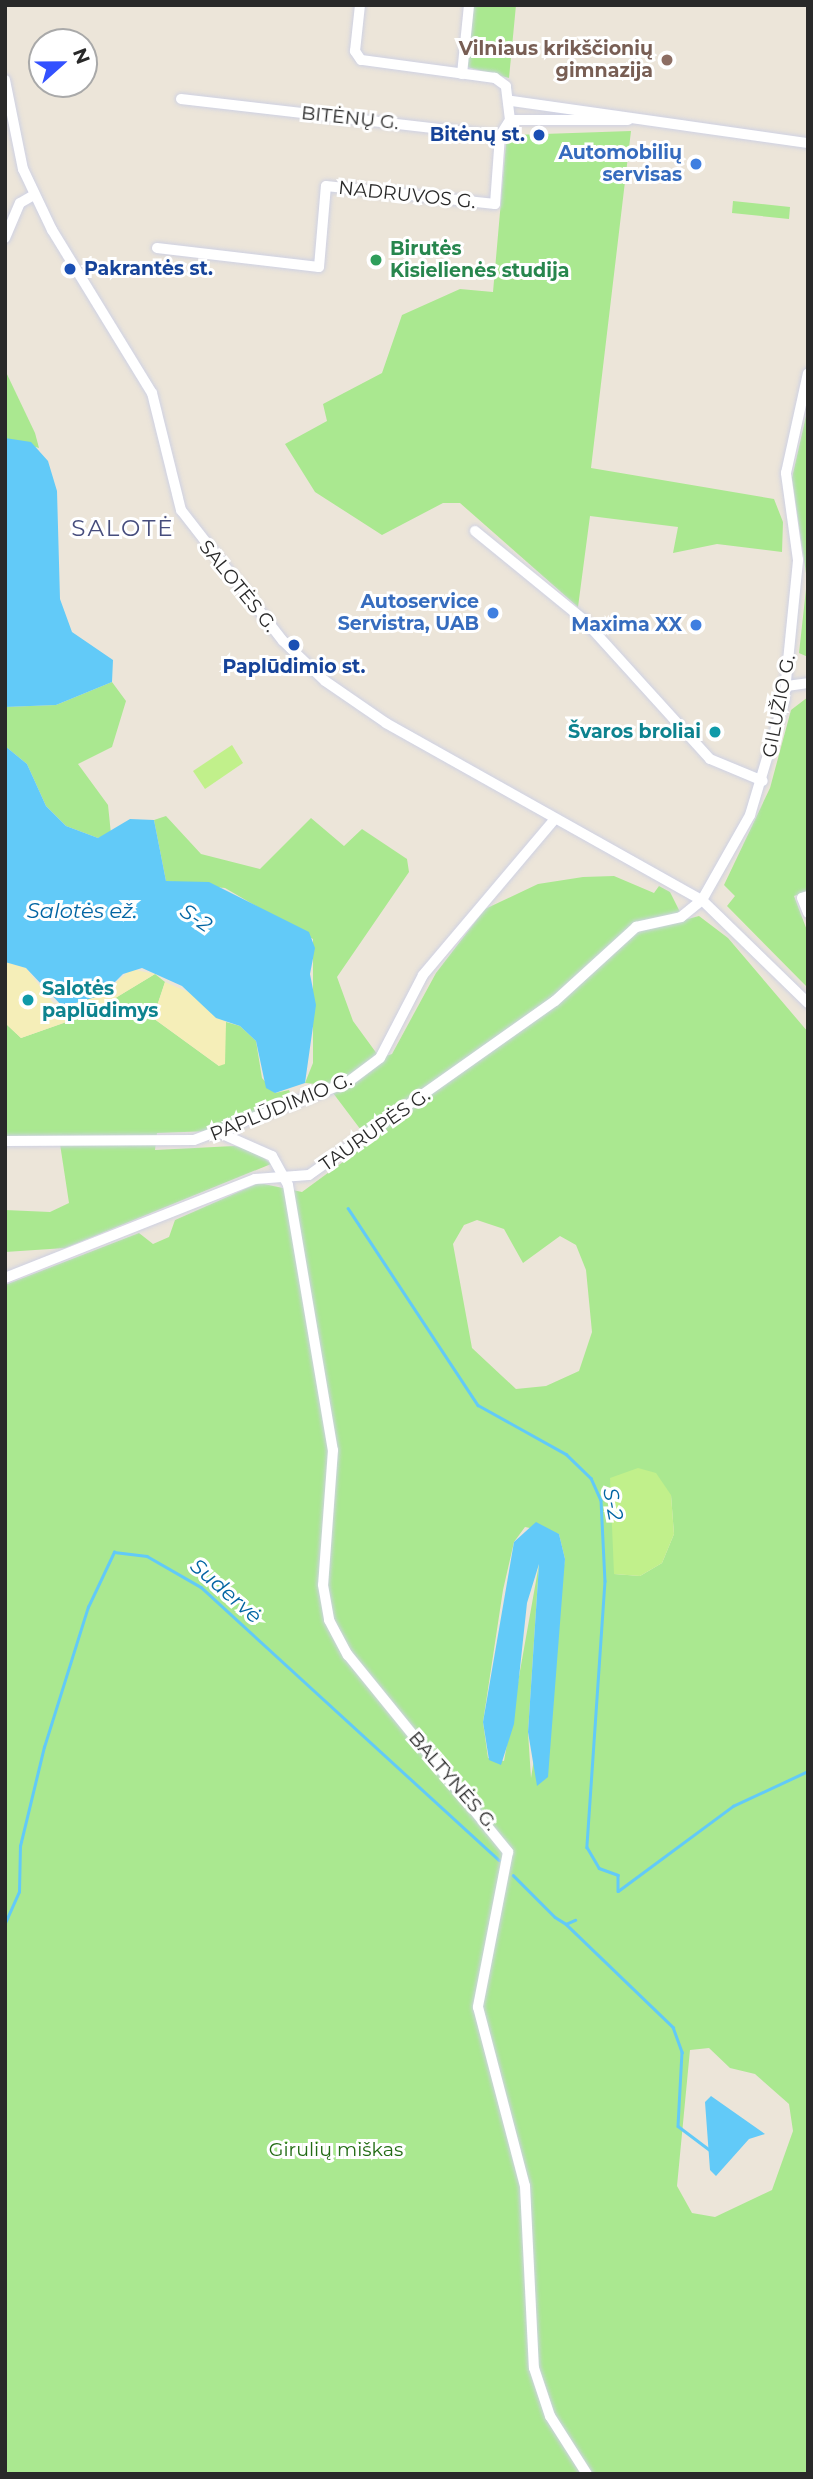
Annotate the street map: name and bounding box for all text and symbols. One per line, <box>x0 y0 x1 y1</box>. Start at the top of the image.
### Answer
north arrow <box>28 28 98 98</box>
place label: Vilniaus krikščionių gimnazija <box>459 38 653 82</box>
text: N <box>68 45 95 67</box>
marker: Vilniaus krikščionių gimnazija <box>659 52 675 68</box>
street label: BITĖNŲ G. <box>300 102 400 134</box>
place label: Bitėnų st. <box>430 124 525 146</box>
marker: Bitėnų st. <box>531 127 547 143</box>
place label: Automobilių servisas <box>558 142 682 186</box>
marker: Automobilių servisas <box>688 156 704 172</box>
street label: NADRUVOS G. <box>337 176 477 214</box>
place label: Birutės Kisielienės studija <box>390 238 569 282</box>
marker: Birutės Kisielienės studija <box>368 252 384 268</box>
place label: Pakrantės st. <box>84 258 213 280</box>
marker: Pakrantės st. <box>62 261 78 277</box>
district label: SALOTĖ <box>72 514 174 542</box>
street label: SALOTĖS G. <box>194 536 282 636</box>
place label: Autoservice Servistra, UAB <box>338 591 479 635</box>
marker: Autoservice Servistra, UAB <box>485 605 501 621</box>
place label: Maxima XX <box>571 614 682 636</box>
marker: Maxima XX <box>688 617 704 633</box>
marker: Paplūdimio st. <box>286 637 302 653</box>
street label: GILUŽIO G. <box>758 653 800 759</box>
place label: Paplūdimio st. <box>222 656 366 678</box>
place label: Švaros broliai <box>568 721 701 743</box>
marker: Švaros broliai <box>707 724 723 740</box>
water label: Salotės ež. <box>27 898 137 924</box>
water label: S-2 <box>175 898 217 938</box>
place label: Salotės paplūdimys <box>42 978 158 1022</box>
marker: Salotės paplūdimys <box>20 992 36 1008</box>
street label: PAPLŪDIMIO G. <box>207 1068 355 1146</box>
street label: TAURUPĖS G. <box>316 1084 434 1176</box>
water label: S-2 <box>597 1485 629 1523</box>
water label: Sudervė <box>185 1553 267 1629</box>
street label: BALTYNĖS G. <box>404 1727 502 1835</box>
park label: Girulių miškas <box>269 2139 403 2161</box>

